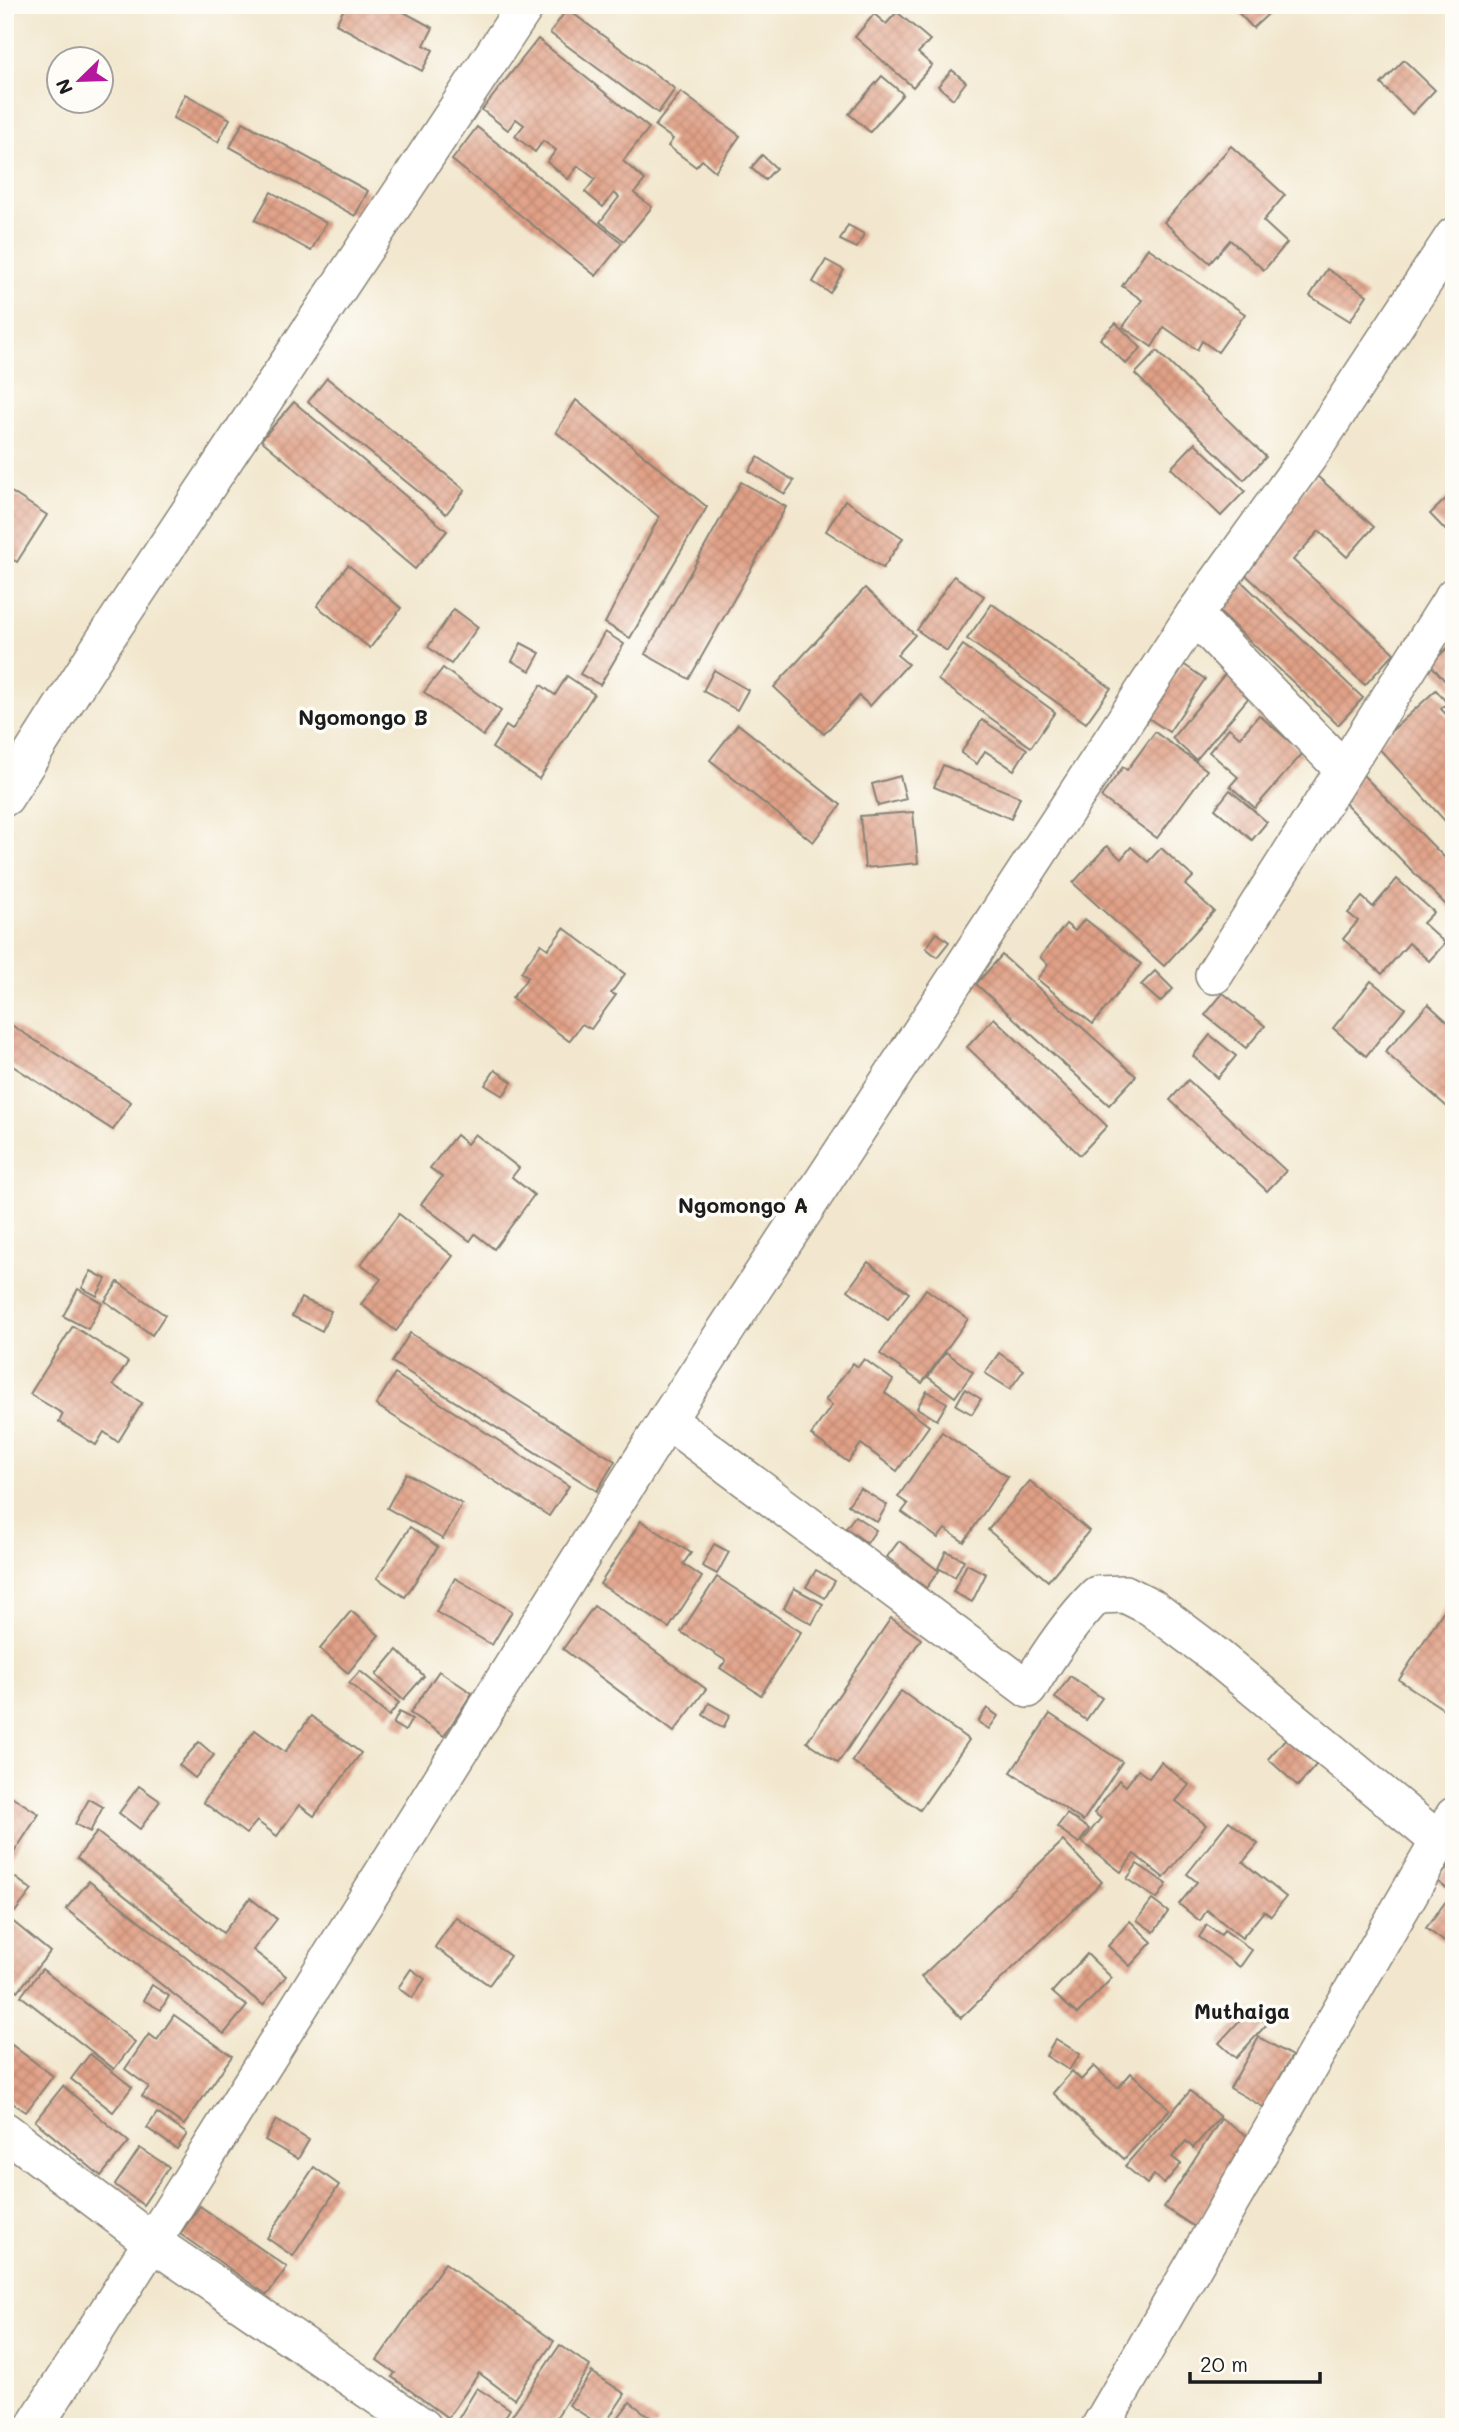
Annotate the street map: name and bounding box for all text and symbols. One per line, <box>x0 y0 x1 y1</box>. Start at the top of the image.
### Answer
north arrow <box>46 46 116 116</box>
text: N <box>50 75 78 98</box>
district label: Ngomongo B <box>298 703 428 730</box>
district label: Ngomongo A <box>678 1191 808 1218</box>
district label: Muthaiga <box>1194 1997 1290 2024</box>
scale bar <box>1190 2341 1319 2385</box>
text: 20 m <box>1200 2350 1248 2377</box>

